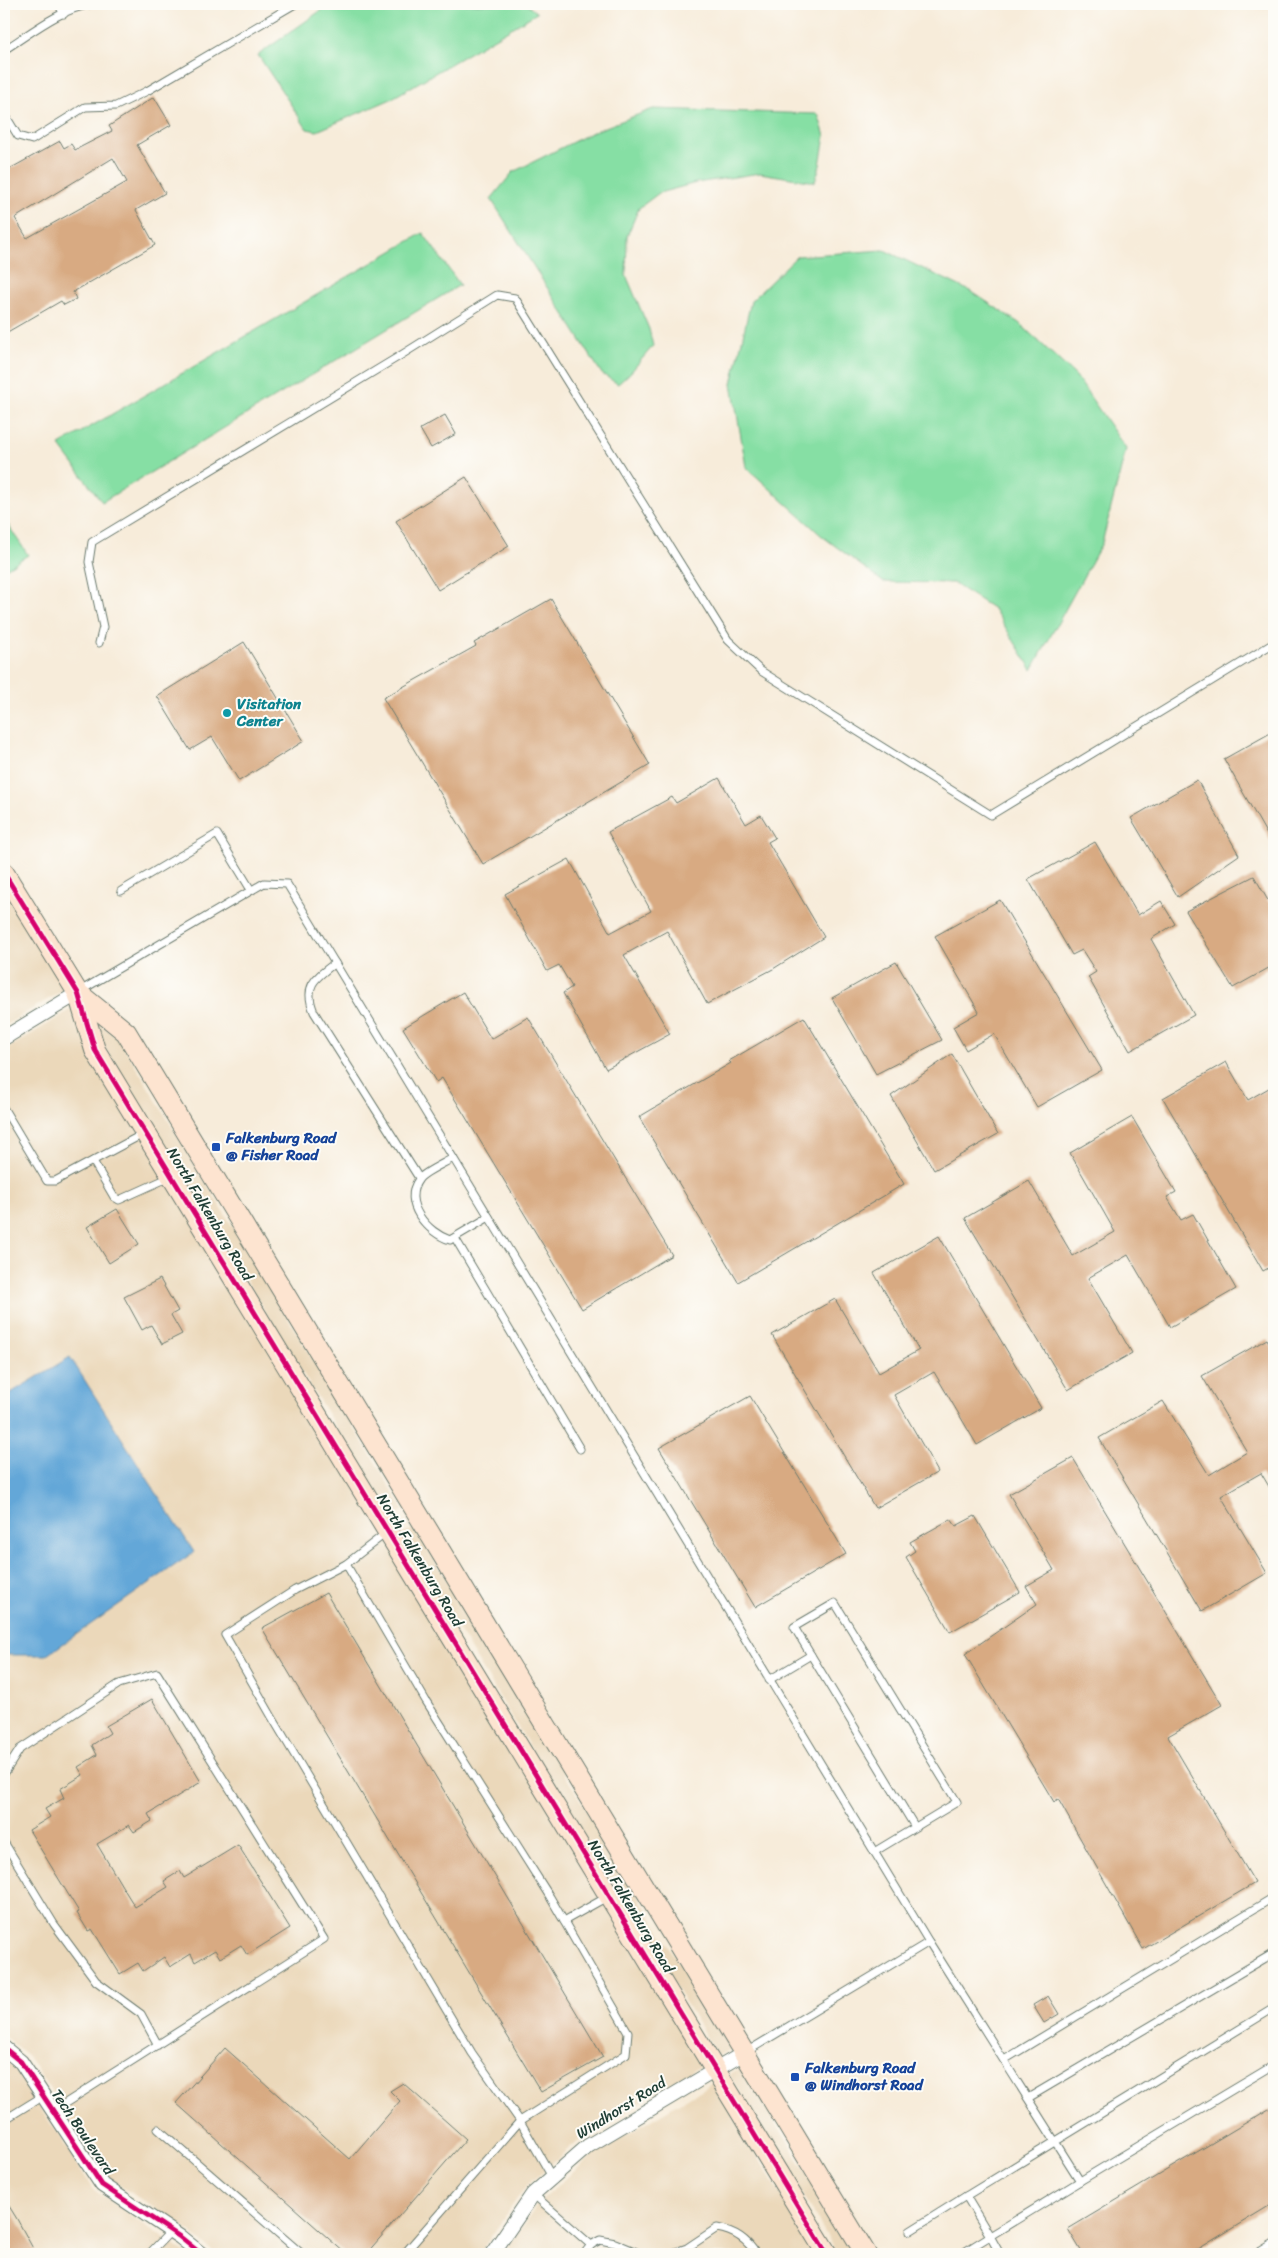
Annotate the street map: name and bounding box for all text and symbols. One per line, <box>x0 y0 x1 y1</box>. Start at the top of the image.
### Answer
place label: Visitation Center <box>236 691 302 734</box>
marker: Visitation Center <box>221 707 233 719</box>
place label: Falkenburg Road @ Fisher Road <box>225 1125 338 1168</box>
marker: Falkenburg Road @ Fisher Road <box>210 1141 222 1153</box>
street label: North Falkenburg Road <box>160 1142 261 1287</box>
street label: North Falkenburg Road <box>370 1488 471 1633</box>
street label: North Falkenburg Road <box>581 1834 682 1979</box>
place label: Falkenburg Road @ Windhorst Road <box>804 2055 925 2098</box>
street label: Windhorst Road <box>571 2069 672 2146</box>
marker: Falkenburg Road @ Windhorst Road <box>789 2071 801 2083</box>
street label: Tech Boulevard <box>44 2083 122 2182</box>

